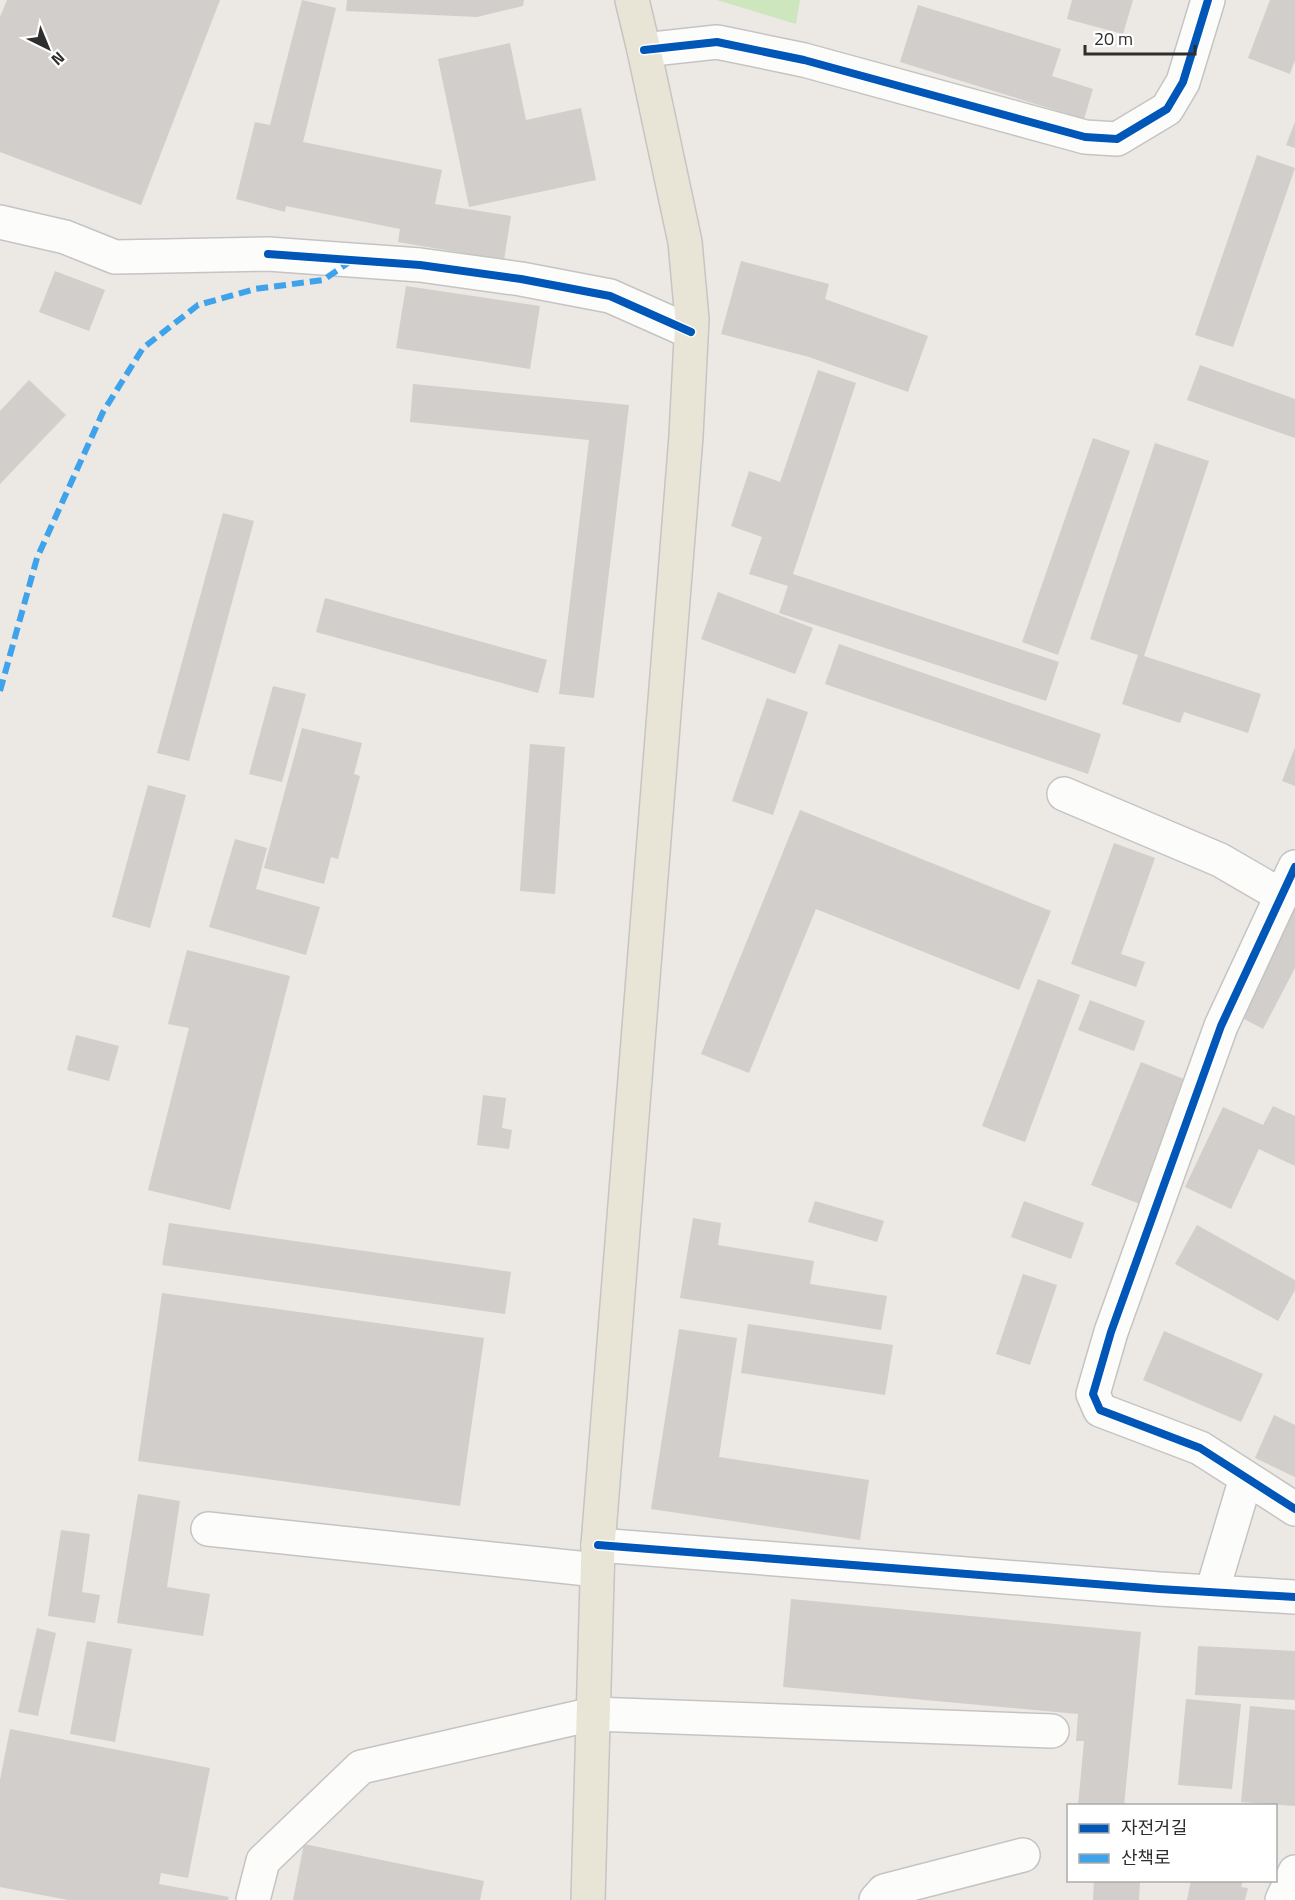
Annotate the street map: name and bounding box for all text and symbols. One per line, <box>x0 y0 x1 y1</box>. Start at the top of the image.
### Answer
north arrow <box>18 18 78 78</box>
scale bar <box>1085 18 1194 56</box>
text: 20 m <box>1094 25 1133 52</box>
text: N <box>46 46 70 72</box>
legend <box>1067 1804 1277 1882</box>
text: 자전거길 <box>1121 1814 1187 1841</box>
text: 산책로 <box>1121 1844 1171 1871</box>

